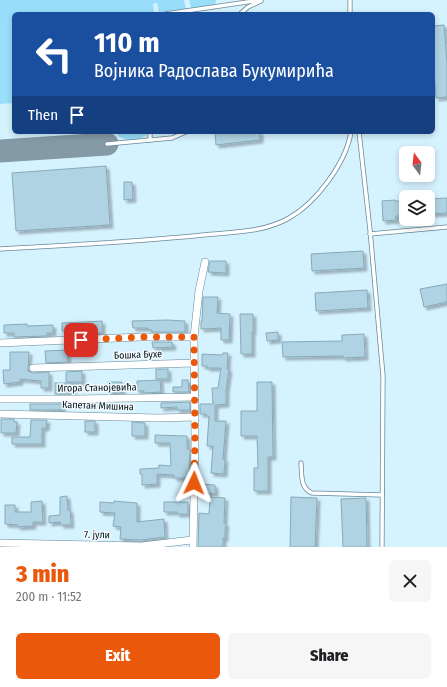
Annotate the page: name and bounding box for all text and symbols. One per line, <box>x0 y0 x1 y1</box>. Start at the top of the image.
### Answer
text: 110 m <box>94 26 160 59</box>
icon: left <box>28 28 80 80</box>
text: Војника Радослава Букумирића <box>94 60 334 82</box>
icon: arrive <box>66 104 88 126</box>
text: Then <box>28 106 58 124</box>
north arrow <box>399 146 435 182</box>
map controls <box>399 146 435 226</box>
button: layers <box>399 190 435 226</box>
pin <box>64 323 98 357</box>
icon: arrive <box>70 329 92 351</box>
street label: Бошка Бухе <box>114 348 162 362</box>
street label: Игора Станојевића <box>57 380 137 395</box>
street label: Капетан Мишина <box>62 399 134 413</box>
position arrow <box>173 462 215 504</box>
street label: 7. јули <box>84 528 110 541</box>
text: 3 min <box>16 560 69 588</box>
button: close <box>389 560 431 602</box>
text: 200 m · 11:52 <box>16 589 82 604</box>
button: Exit <box>16 633 220 679</box>
button: Share <box>228 633 431 679</box>

